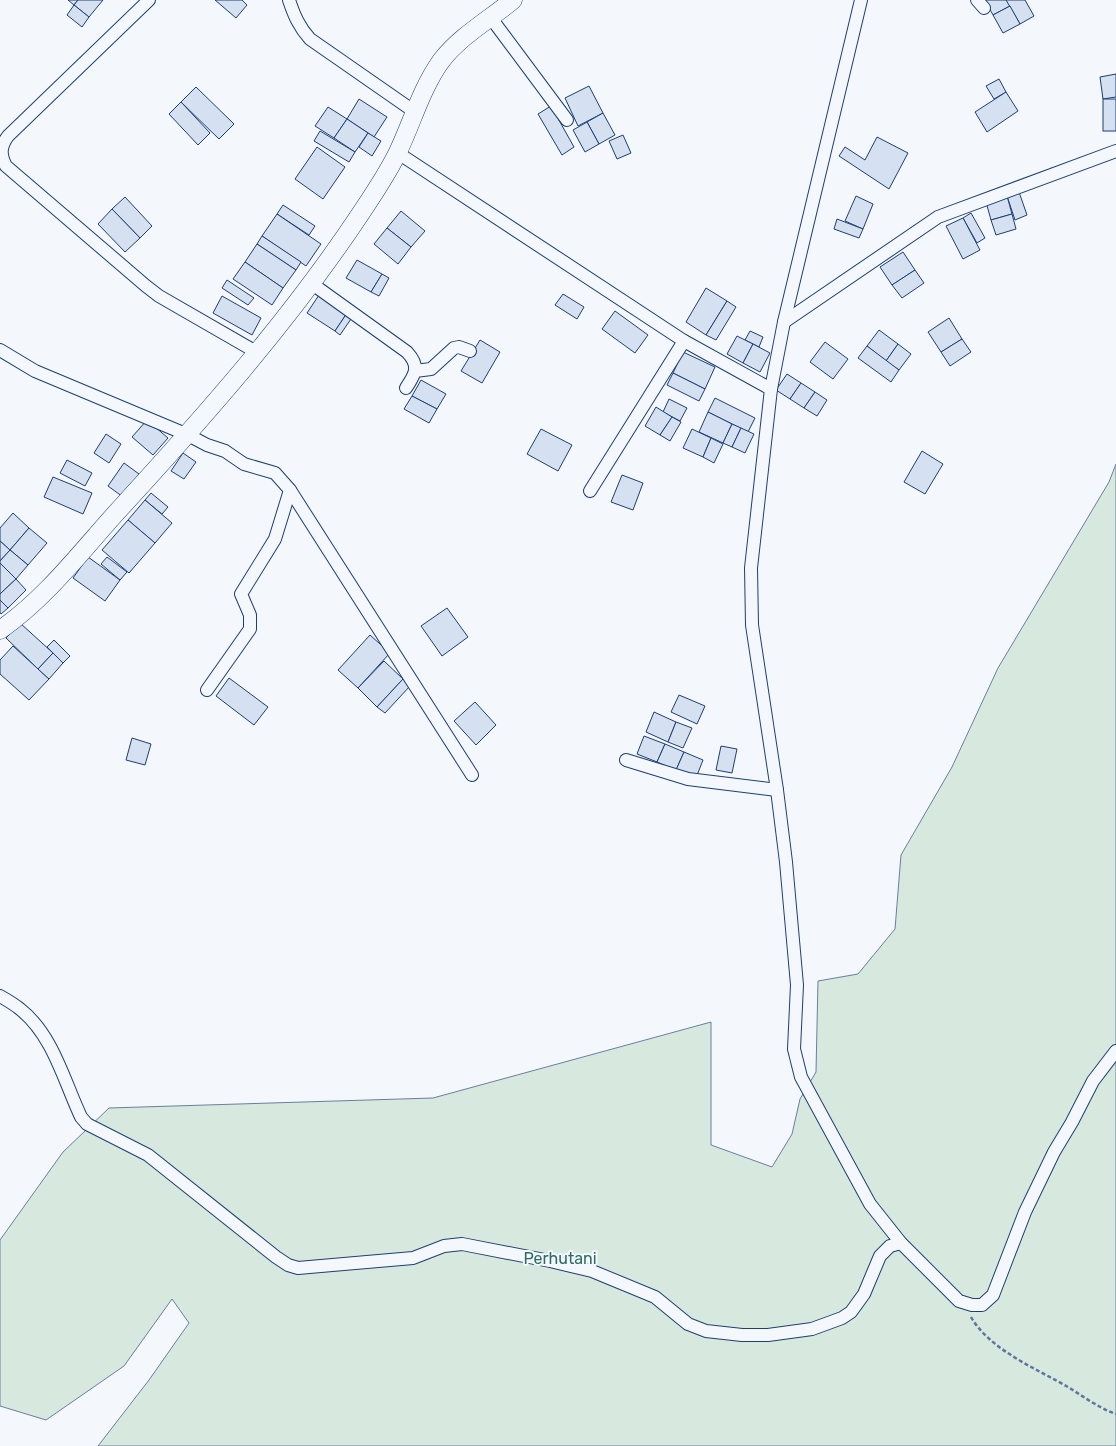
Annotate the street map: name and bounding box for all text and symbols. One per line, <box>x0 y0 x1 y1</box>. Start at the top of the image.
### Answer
park label: Perhutani <box>523 1249 597 1268</box>

